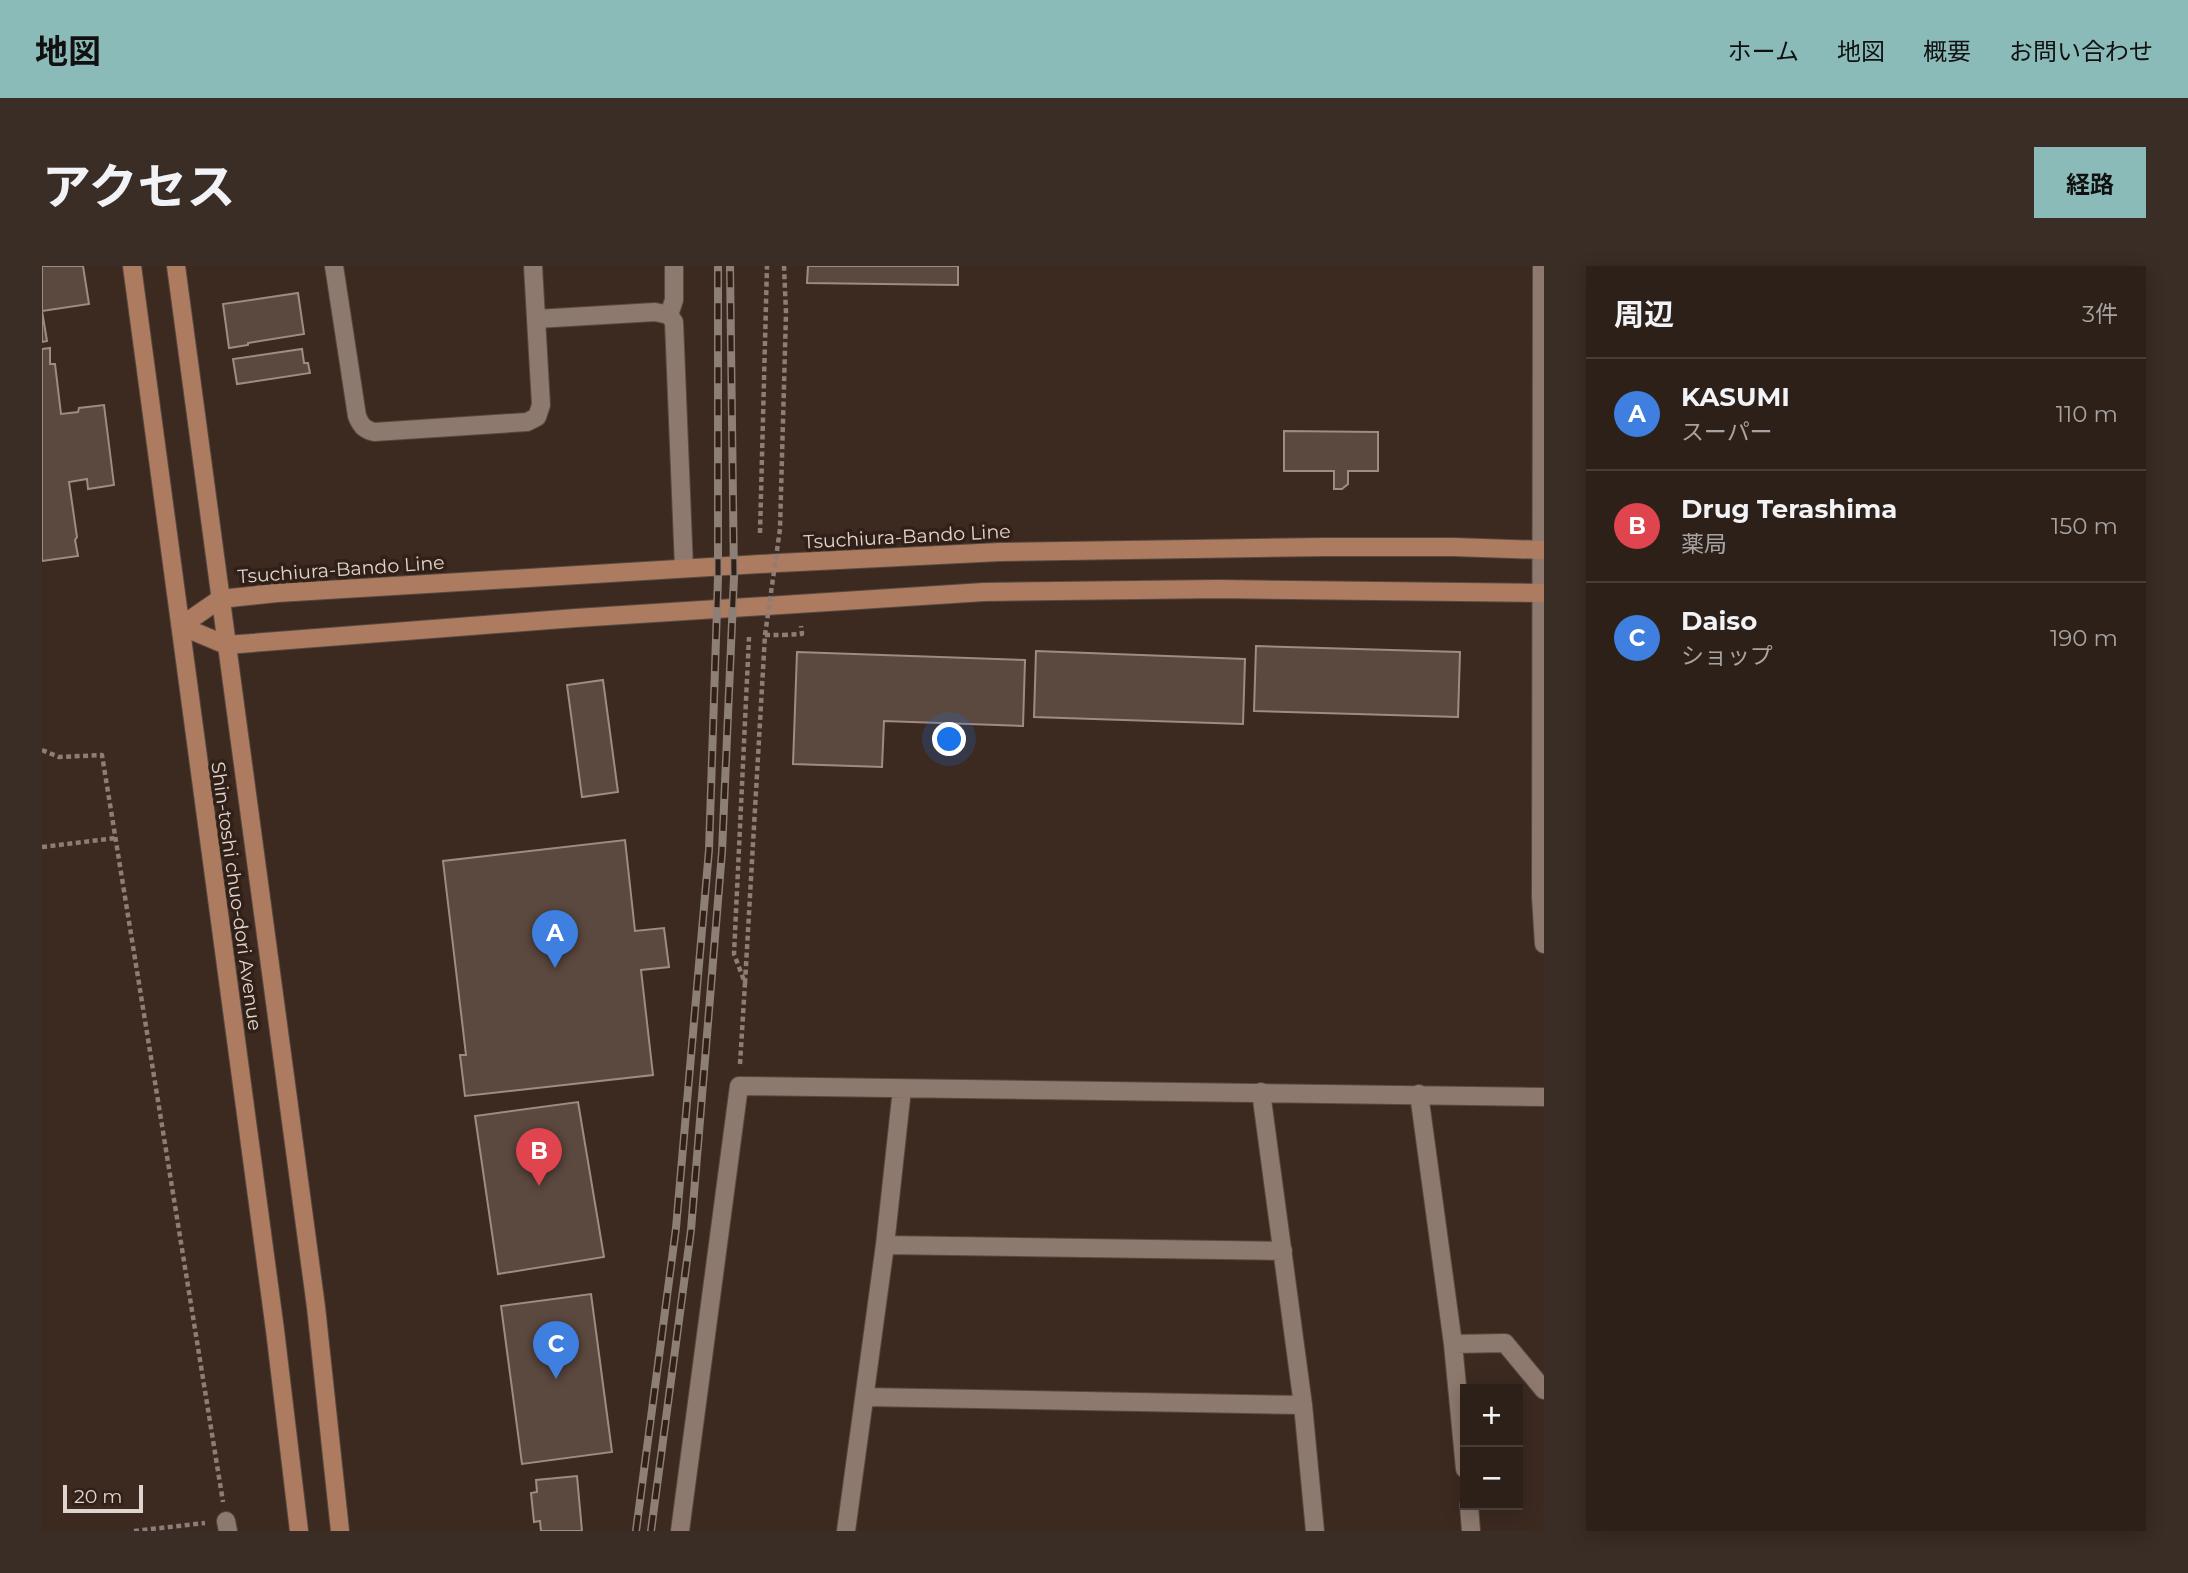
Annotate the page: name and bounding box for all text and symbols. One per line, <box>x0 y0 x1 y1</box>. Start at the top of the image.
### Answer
text: 地図 <box>35 31 101 71</box>
text: ホーム <box>1728 37 1799 66</box>
text: 地図 <box>1837 37 1885 66</box>
text: 概要 <box>1923 37 1971 66</box>
text: お問い合わせ <box>2009 37 2153 66</box>
button: 経路 <box>2034 147 2146 218</box>
text: アクセス <box>42 157 236 216</box>
text: 周辺 <box>1614 296 1674 333</box>
text: 3件 <box>2082 300 2118 328</box>
text: KASUMI <box>1681 381 1790 413</box>
text: A <box>1628 400 1646 428</box>
text: 110 m <box>2056 400 2118 428</box>
text: スーパー <box>1681 418 1773 446</box>
text: Drug Terashima <box>1681 493 1897 525</box>
text: B <box>1628 512 1646 540</box>
text: 150 m <box>2051 512 2118 540</box>
street label: Tsuchiura-Bando Line <box>803 520 1011 553</box>
text: 薬局 <box>1681 530 1727 558</box>
street label: Tsuchiura-Bando Line <box>237 551 445 588</box>
text: Daiso <box>1681 605 1757 637</box>
text: C <box>1629 624 1645 652</box>
text: 190 m <box>2050 624 2118 652</box>
text: ショップ <box>1681 642 1773 670</box>
your location <box>932 722 966 756</box>
street label: Shin-toshi chuo-dori Avenue <box>206 760 267 1032</box>
pin: A <box>532 910 578 968</box>
pin: B <box>516 1128 562 1186</box>
pin: C <box>533 1321 579 1379</box>
map controls <box>1460 1384 1523 1510</box>
button: + <box>1460 1384 1523 1447</box>
button: − <box>1460 1447 1523 1510</box>
scale bar <box>63 1482 144 1514</box>
text: 20 m <box>74 1485 122 1508</box>

